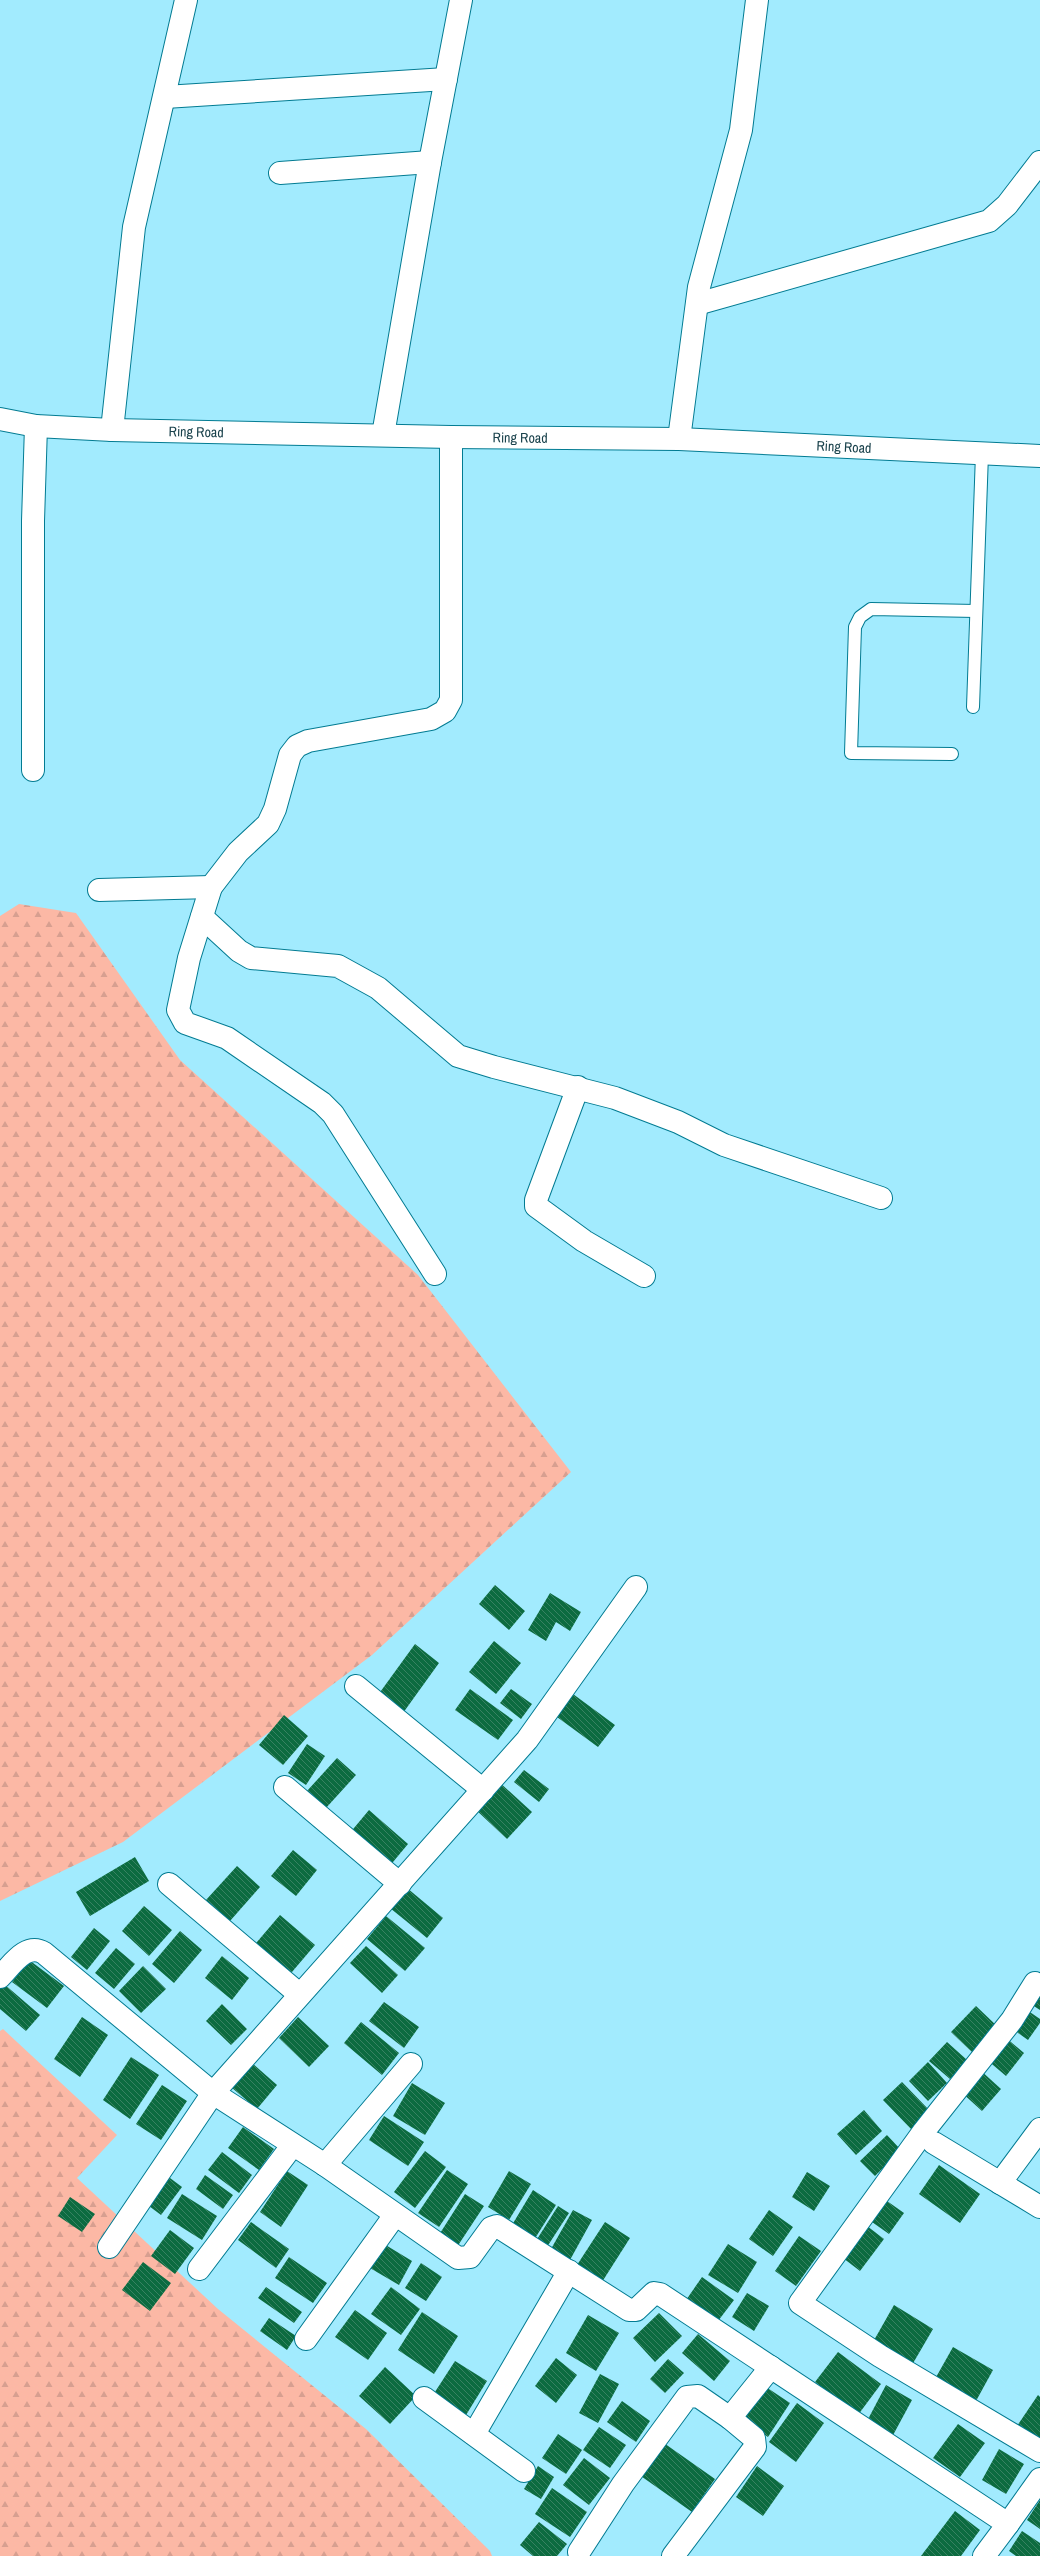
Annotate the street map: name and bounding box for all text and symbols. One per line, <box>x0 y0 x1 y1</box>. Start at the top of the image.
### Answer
street label: Ring Road <box>169 422 224 441</box>
street label: Ring Road <box>493 428 548 447</box>
street label: Ring Road <box>816 436 872 457</box>

